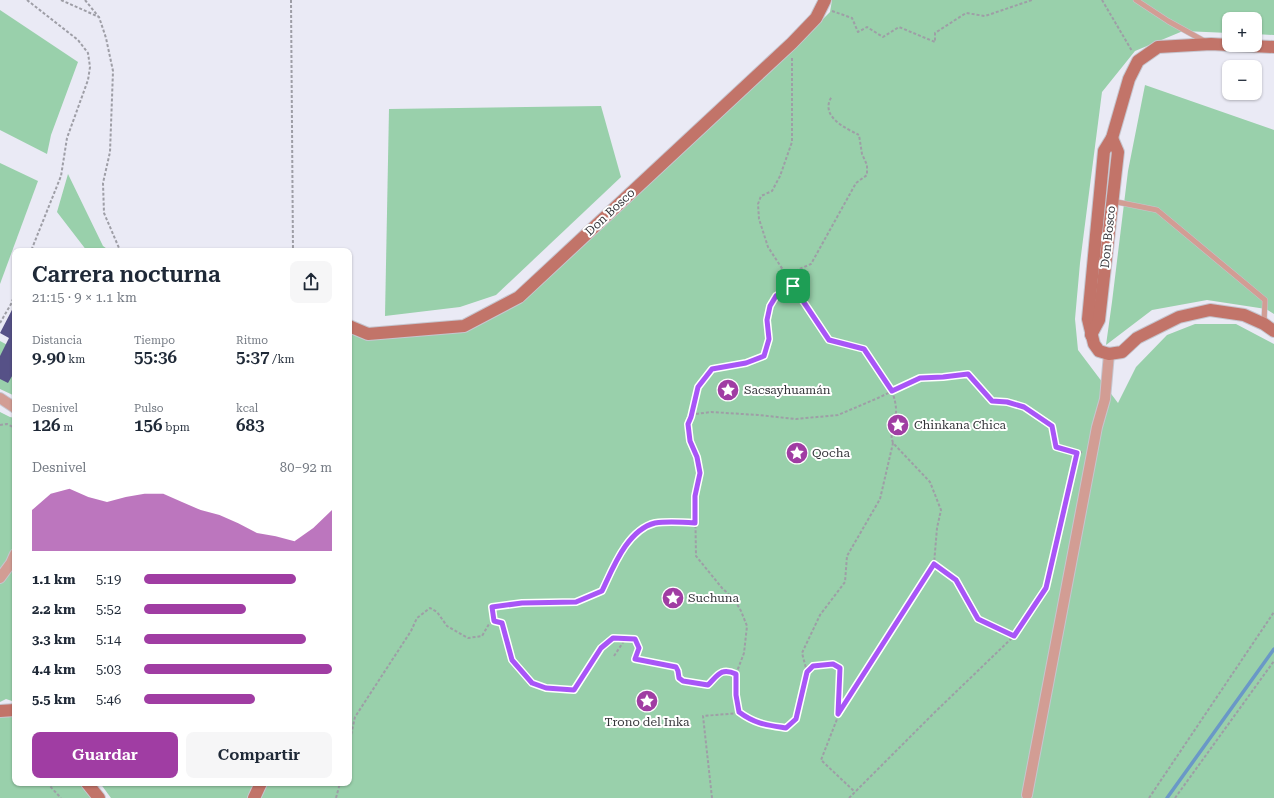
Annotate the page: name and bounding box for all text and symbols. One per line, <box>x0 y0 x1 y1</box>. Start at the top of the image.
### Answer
map controls <box>1222 12 1262 100</box>
button: + <box>1222 12 1262 52</box>
button: − <box>1222 60 1262 100</box>
street label: Don Bosco <box>582 186 638 238</box>
street label: Don Bosco <box>1098 205 1118 269</box>
button: share <box>290 261 332 303</box>
text: Carrera nocturna <box>32 262 221 287</box>
pin <box>776 269 810 303</box>
icon: arrive <box>782 275 804 297</box>
text: 21:15 · 9 × 1.1 km <box>32 290 137 305</box>
text: Distancia <box>32 334 82 347</box>
text: Tiempo <box>134 334 175 347</box>
text: Ritmo <box>236 334 268 347</box>
text: 9.90 <box>32 347 66 367</box>
text: 55:36 <box>134 347 177 367</box>
text: 5:37 <box>236 347 270 367</box>
text: km <box>66 353 85 366</box>
text: /km <box>270 353 295 366</box>
place icon: Sacsayhuamán <box>715 377 741 403</box>
place label: Sacsayhuamán <box>744 383 831 397</box>
text: Desnivel <box>32 402 78 415</box>
text: Pulso <box>134 402 163 415</box>
text: kcal <box>236 402 258 415</box>
place icon: Chinkana Chica <box>885 412 911 438</box>
text: 126 <box>32 415 61 435</box>
text: 156 <box>134 415 163 435</box>
text: 683 <box>236 415 265 435</box>
place label: Chinkana Chica <box>914 418 1007 432</box>
text: m <box>61 421 73 434</box>
text: bpm <box>163 421 190 434</box>
place icon: Qocha <box>784 440 810 466</box>
place label: Qocha <box>812 446 850 460</box>
text: Desnivel <box>32 460 86 475</box>
text: 80–92 m <box>280 460 332 475</box>
text: 1.1 km <box>32 572 75 587</box>
text: 5:19 <box>96 572 121 587</box>
place icon: Suchuna <box>660 585 686 611</box>
place label: Suchuna <box>688 591 740 605</box>
text: 2.2 km <box>32 602 75 617</box>
text: 5:52 <box>96 602 121 617</box>
text: 3.3 km <box>32 632 75 647</box>
text: 5:14 <box>96 632 121 647</box>
text: 4.4 km <box>32 662 75 677</box>
text: 5:03 <box>96 662 121 677</box>
place icon: Trono del Inka <box>634 688 660 714</box>
text: 5.5 km <box>32 692 75 707</box>
text: 5:46 <box>96 692 121 707</box>
place label: Trono del Inka <box>605 715 690 729</box>
button: Guardar <box>32 732 178 778</box>
button: Compartir <box>186 732 332 778</box>

